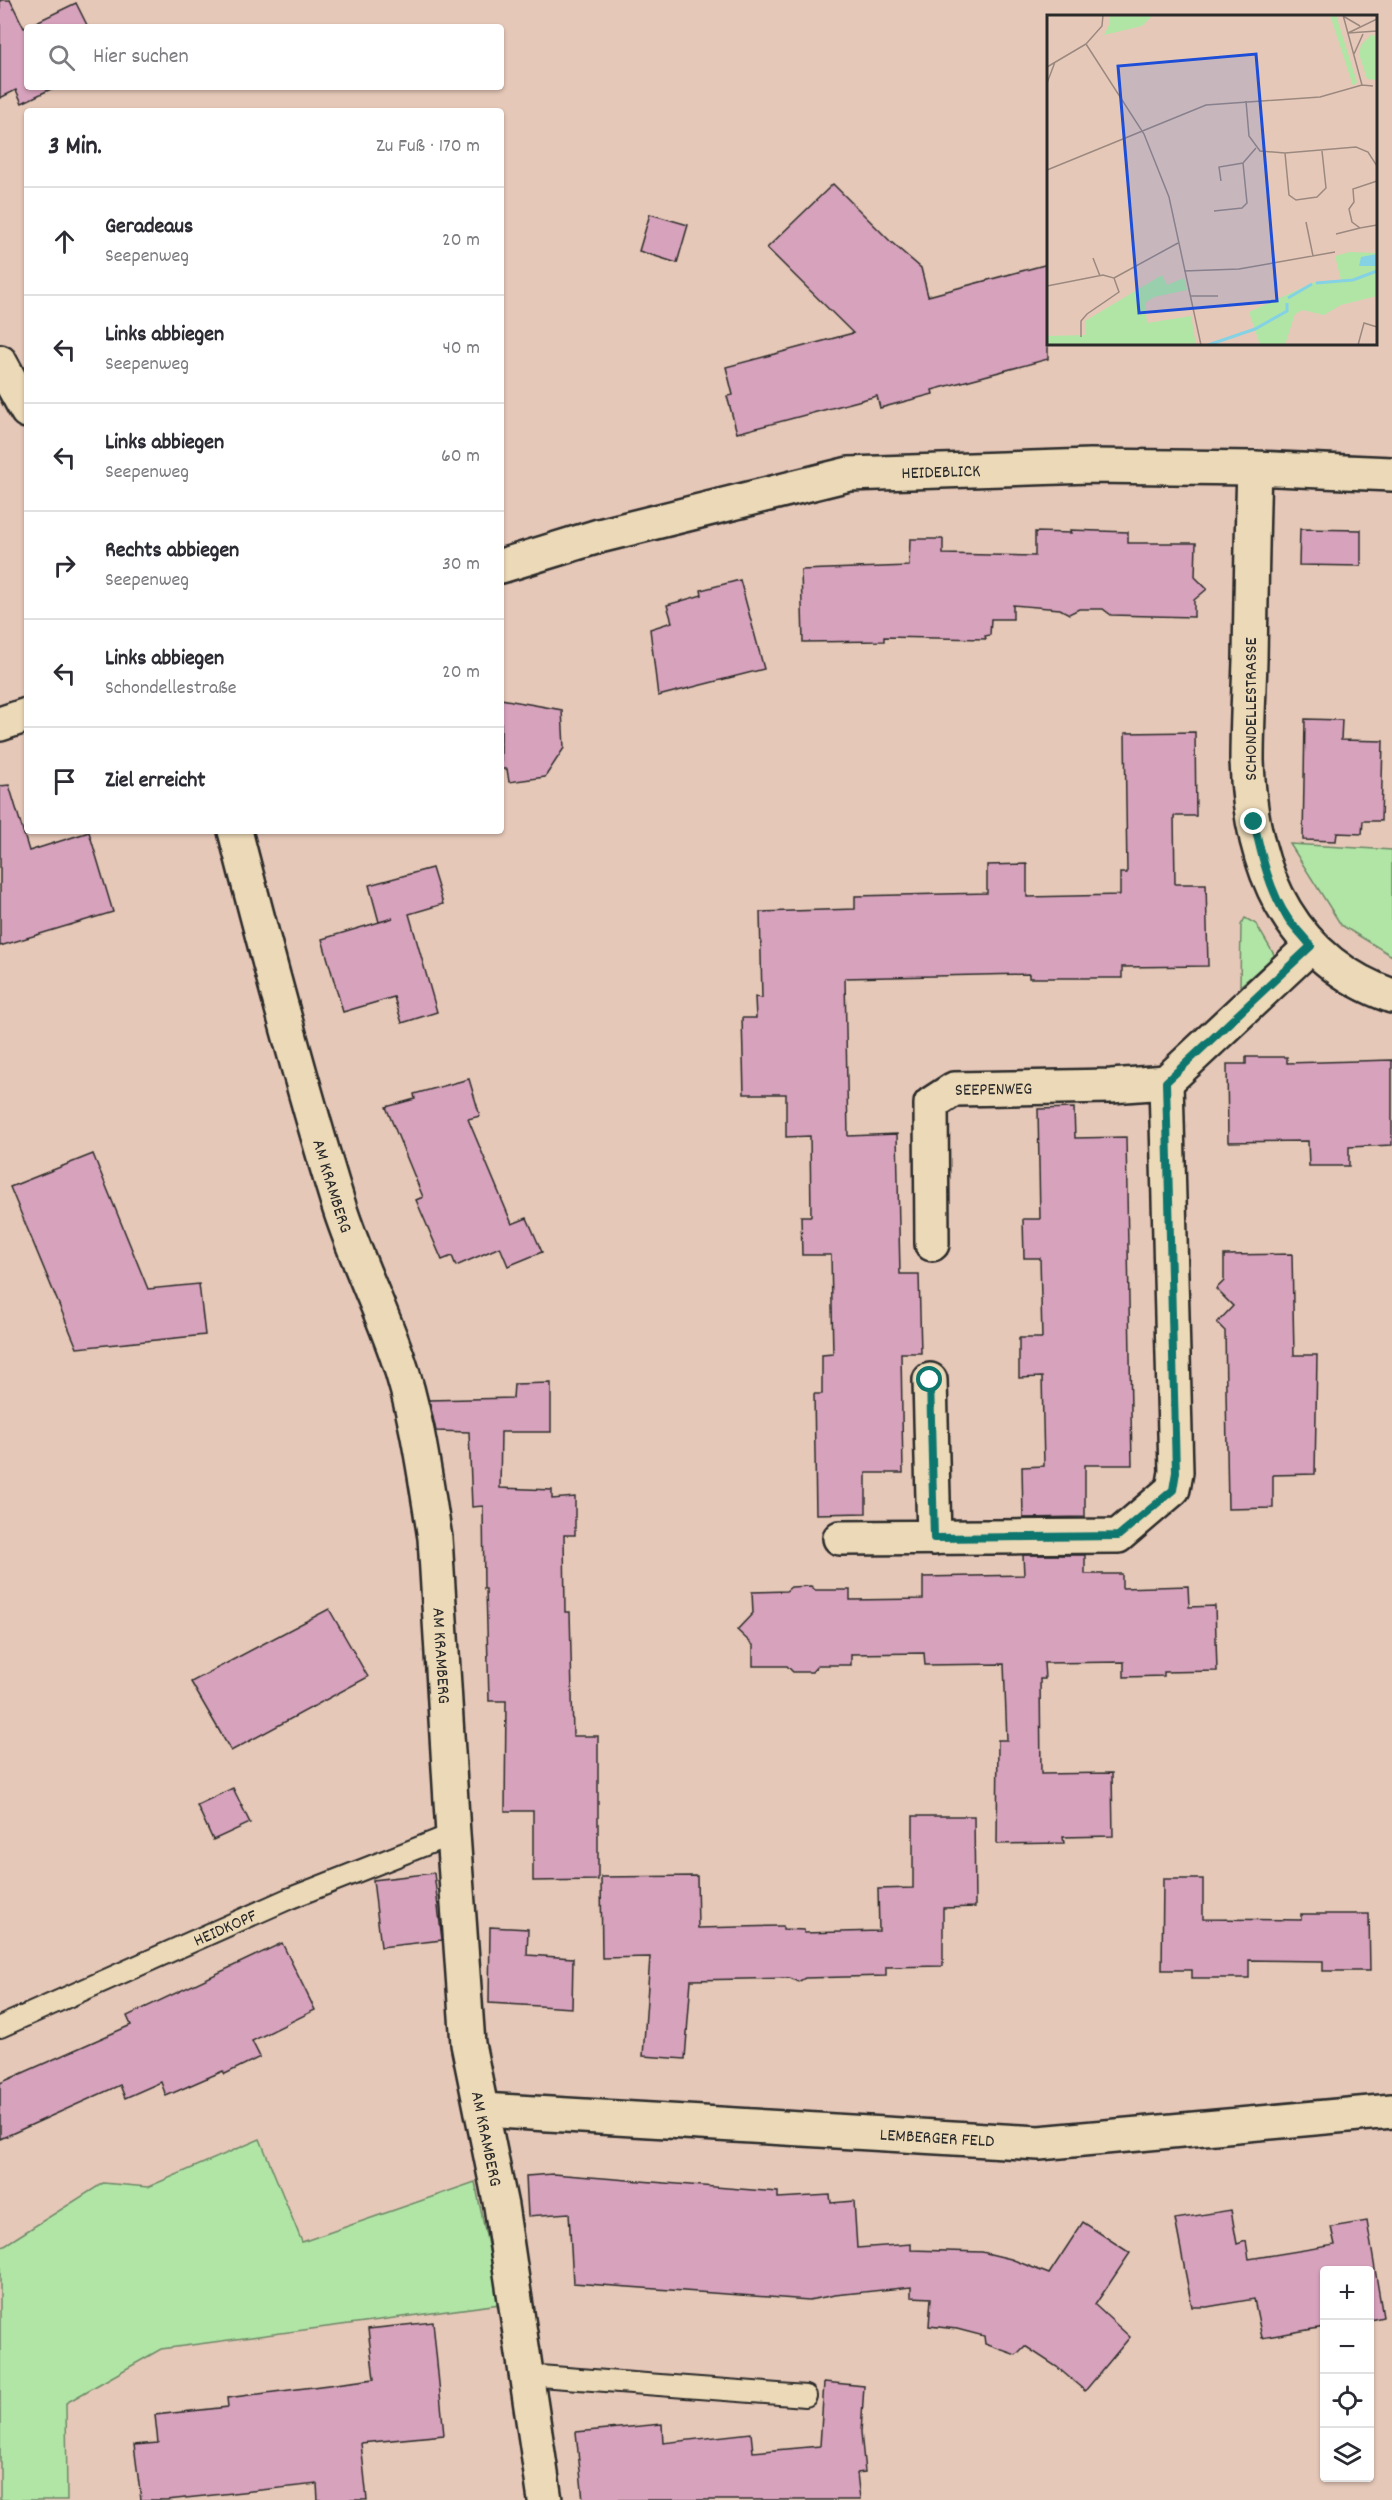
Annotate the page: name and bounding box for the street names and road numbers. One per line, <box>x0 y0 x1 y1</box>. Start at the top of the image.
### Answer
street label: HEIDEBLICK <box>901 460 981 487</box>
street label: SCHONDELLESTRASSE <box>1240 637 1265 781</box>
street label: SEEPENWEG <box>955 1078 1032 1104</box>
street label: AM KRAMBERG <box>304 1137 357 1237</box>
street label: AM KRAMBERG <box>424 1607 455 1705</box>
street label: HEIDKOPF <box>190 1904 262 1954</box>
street label: AM KRAMBERG <box>463 2089 507 2189</box>
street label: LEMBERGER FELD <box>879 2124 995 2155</box>

